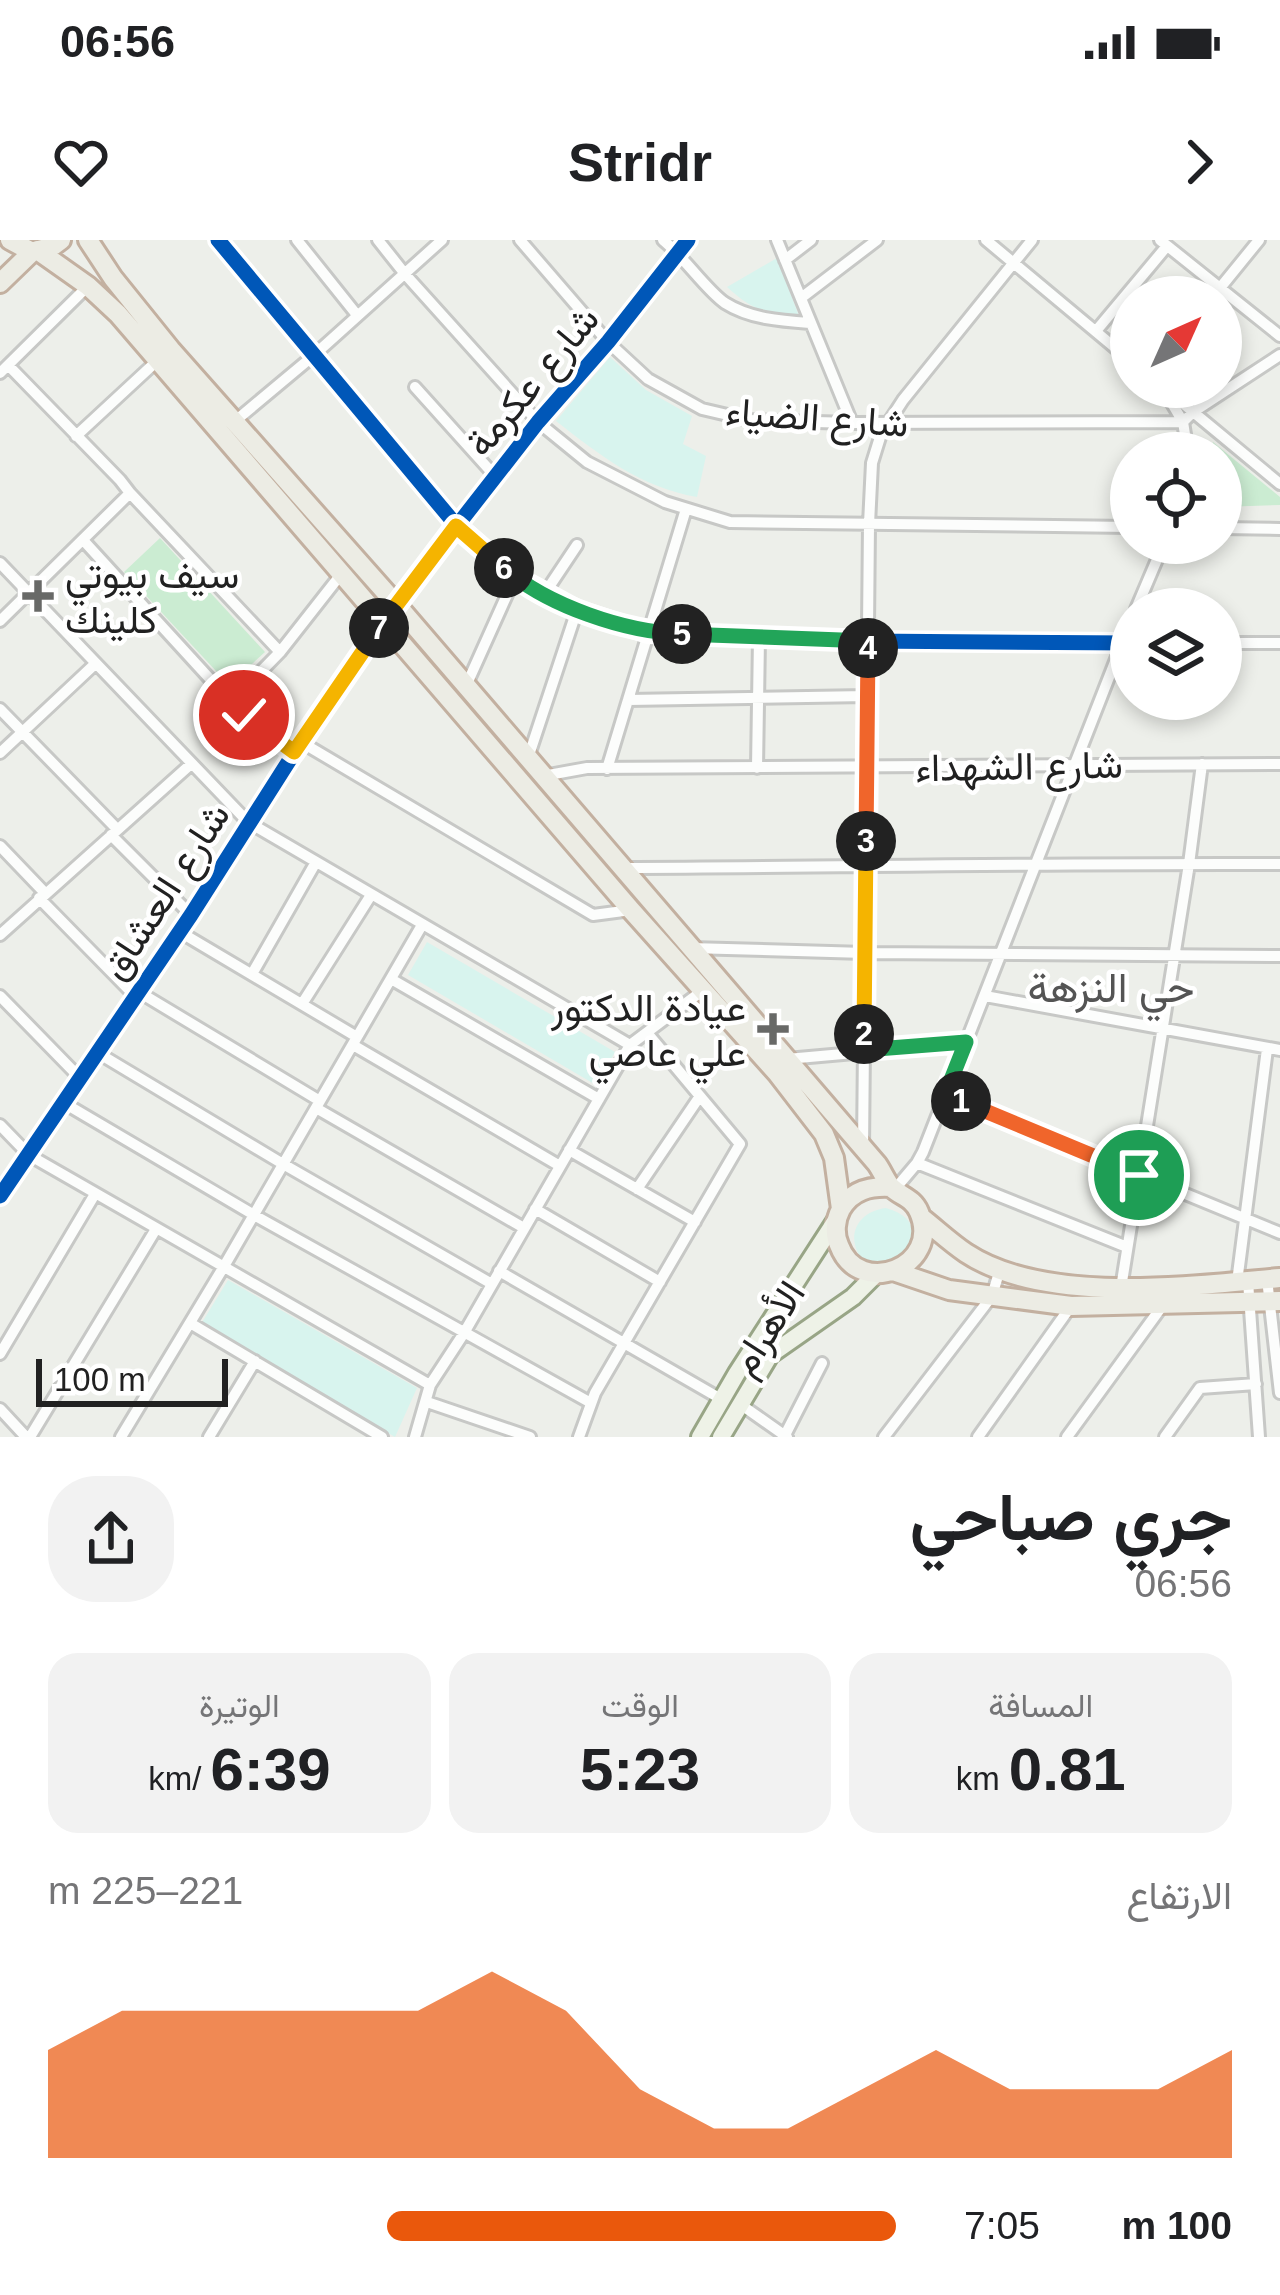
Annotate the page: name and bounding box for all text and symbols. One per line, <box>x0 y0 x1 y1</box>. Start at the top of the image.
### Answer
text: 06:56 <box>60 16 175 67</box>
icon: heart <box>48 129 114 195</box>
icon: forward <box>1166 129 1232 195</box>
text: Stridr <box>568 132 712 192</box>
north arrow <box>1110 276 1242 408</box>
map controls <box>1110 276 1242 720</box>
street label: شارع عكرمة <box>457 297 611 468</box>
street label: شارع الضياء <box>724 389 910 450</box>
button: locate <box>1110 432 1242 564</box>
pin: 6 <box>474 538 534 598</box>
text: 6 <box>495 549 513 586</box>
place label: سيف بيوتي كلينك <box>65 553 239 642</box>
marker: سيف بيوتي كلينك <box>22 580 54 612</box>
button: layers <box>1110 588 1242 720</box>
pin: 7 <box>349 598 409 658</box>
pin: 5 <box>652 604 712 664</box>
text: 7 <box>370 609 388 646</box>
text: 5 <box>673 615 691 652</box>
pin: 4 <box>838 618 898 678</box>
text: 4 <box>859 629 877 666</box>
pin <box>193 664 295 766</box>
icon: check <box>211 682 277 748</box>
street label: شارع الشهداء <box>915 743 1123 794</box>
street label: شارع العشاق <box>92 795 242 990</box>
pin: 3 <box>836 811 896 871</box>
text: 3 <box>857 822 875 859</box>
district label: حي النزهة <box>1028 964 1194 1022</box>
place label: عيادة الدكتور علي عاصي <box>550 986 746 1084</box>
pin: 2 <box>834 1004 894 1064</box>
marker: عيادة الدكتور علي عاصي <box>757 1013 789 1045</box>
text: 2 <box>855 1015 873 1052</box>
pin: 1 <box>931 1071 991 1131</box>
text: 1 <box>952 1082 970 1119</box>
pin <box>1088 1124 1190 1226</box>
icon: arrive <box>1106 1142 1172 1208</box>
street label: الأهرام <box>721 1273 816 1385</box>
scale bar <box>36 1353 228 1406</box>
text: 100 m <box>54 1361 146 1398</box>
button: share <box>48 1476 174 1602</box>
text: جري صباحي <box>910 1480 1232 1554</box>
text: 06:56 <box>1134 1562 1232 1605</box>
text: الوتيرة <box>199 1687 280 1724</box>
text: الوقت <box>601 1687 679 1724</box>
text: المسافة <box>988 1687 1093 1724</box>
text: 6:39 <box>210 1736 331 1803</box>
text: 5:23 <box>580 1736 700 1803</box>
text: 0.81 <box>1009 1736 1126 1803</box>
text: /km <box>148 1760 210 1797</box>
text: km <box>956 1760 1009 1797</box>
text: 221–225 m <box>48 1869 243 1912</box>
text: الارتفاع <box>1126 1874 1232 1917</box>
text: 7:05 <box>964 2204 1040 2247</box>
text: 100 m <box>1121 2204 1232 2247</box>

